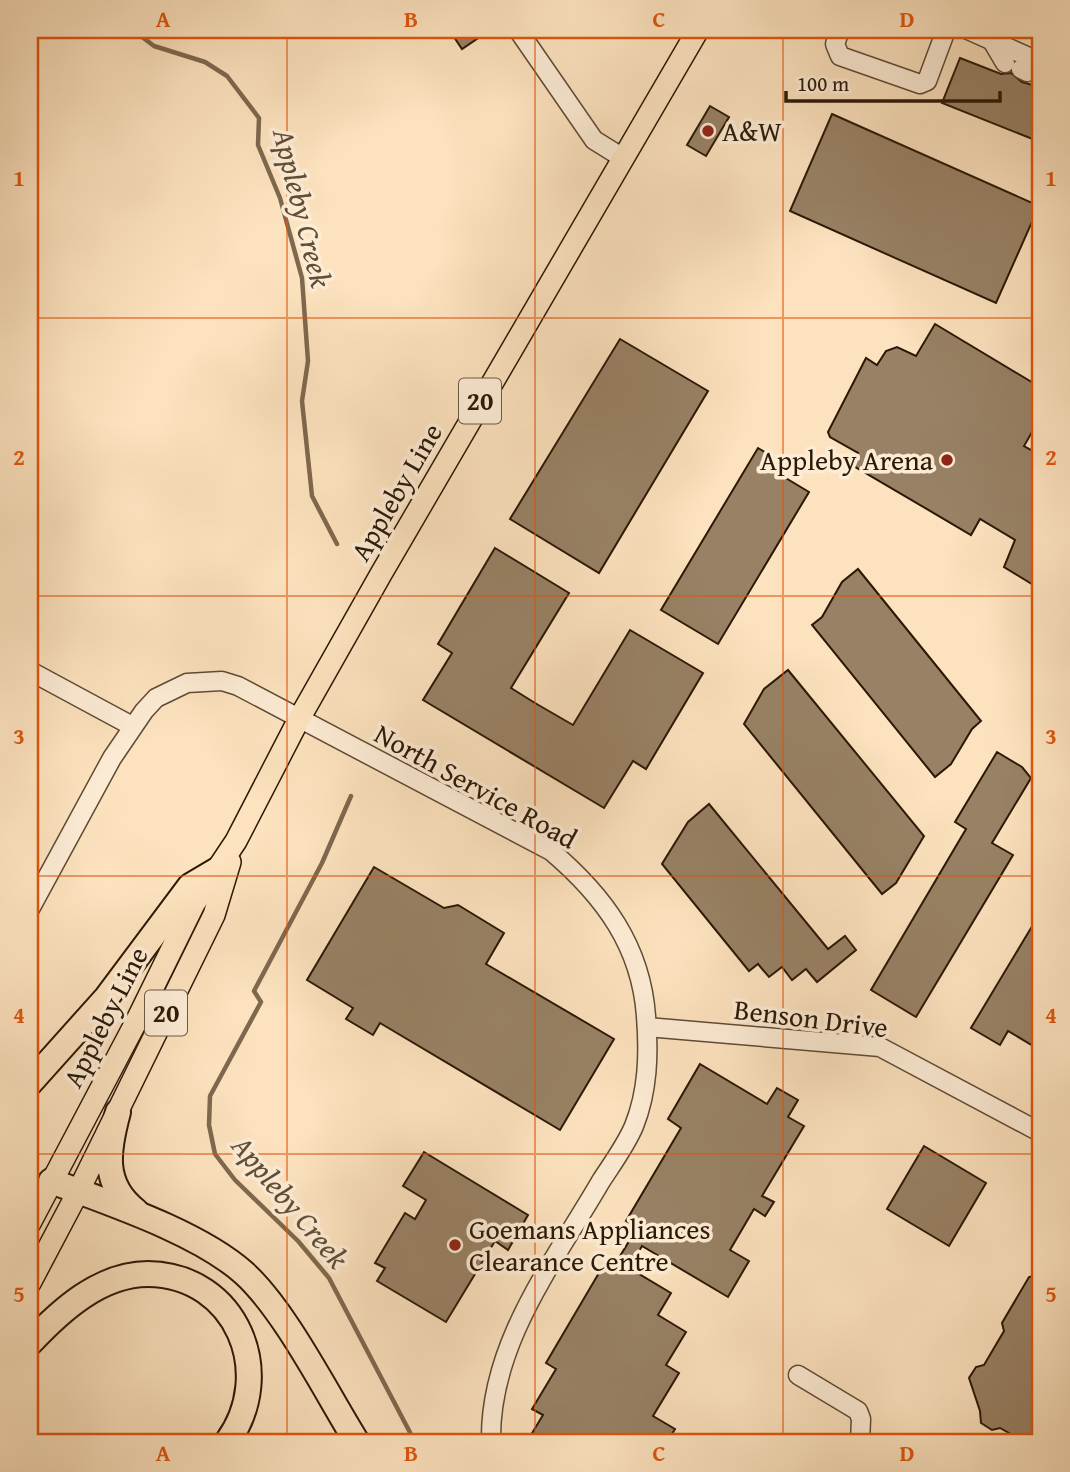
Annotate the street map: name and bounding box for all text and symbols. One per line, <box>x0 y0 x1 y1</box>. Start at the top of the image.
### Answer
text: A <box>156 2 171 35</box>
text: B <box>404 2 418 35</box>
text: C <box>652 2 666 35</box>
text: D <box>900 2 915 35</box>
scale bar <box>786 60 1000 104</box>
text: 100 m <box>797 68 849 99</box>
place label: A&W <box>722 110 782 151</box>
water label: Appleby Creek <box>262 123 344 292</box>
marker: A&W <box>700 123 716 139</box>
text: 1 <box>13 161 25 194</box>
text: 1 <box>1045 161 1057 194</box>
road number: 20 <box>459 378 501 424</box>
street label: Appleby Line <box>340 415 452 568</box>
place label: Appleby Arena <box>760 439 934 480</box>
text: 2 <box>13 440 25 473</box>
text: 2 <box>1045 440 1057 473</box>
marker: Appleby Arena <box>939 452 955 468</box>
street label: North Service Road <box>367 713 585 858</box>
text: 3 <box>13 719 25 752</box>
text: 3 <box>1045 719 1057 752</box>
street label: Appleby Line <box>52 939 158 1094</box>
street label: Benson Drive <box>732 988 890 1047</box>
road number: 20 <box>145 990 187 1036</box>
text: 4 <box>13 998 25 1031</box>
text: 4 <box>1045 998 1057 1031</box>
water label: Appleby Creek <box>221 1124 360 1278</box>
place label: Goemans Appliances Clearance Centre <box>469 1208 711 1281</box>
marker: Goemans Appliances Clearance Centre <box>447 1237 463 1253</box>
text: 5 <box>13 1277 25 1310</box>
text: 5 <box>1045 1277 1057 1310</box>
text: A <box>156 1436 171 1469</box>
text: B <box>404 1436 418 1469</box>
text: C <box>652 1436 666 1469</box>
text: D <box>900 1436 915 1469</box>

